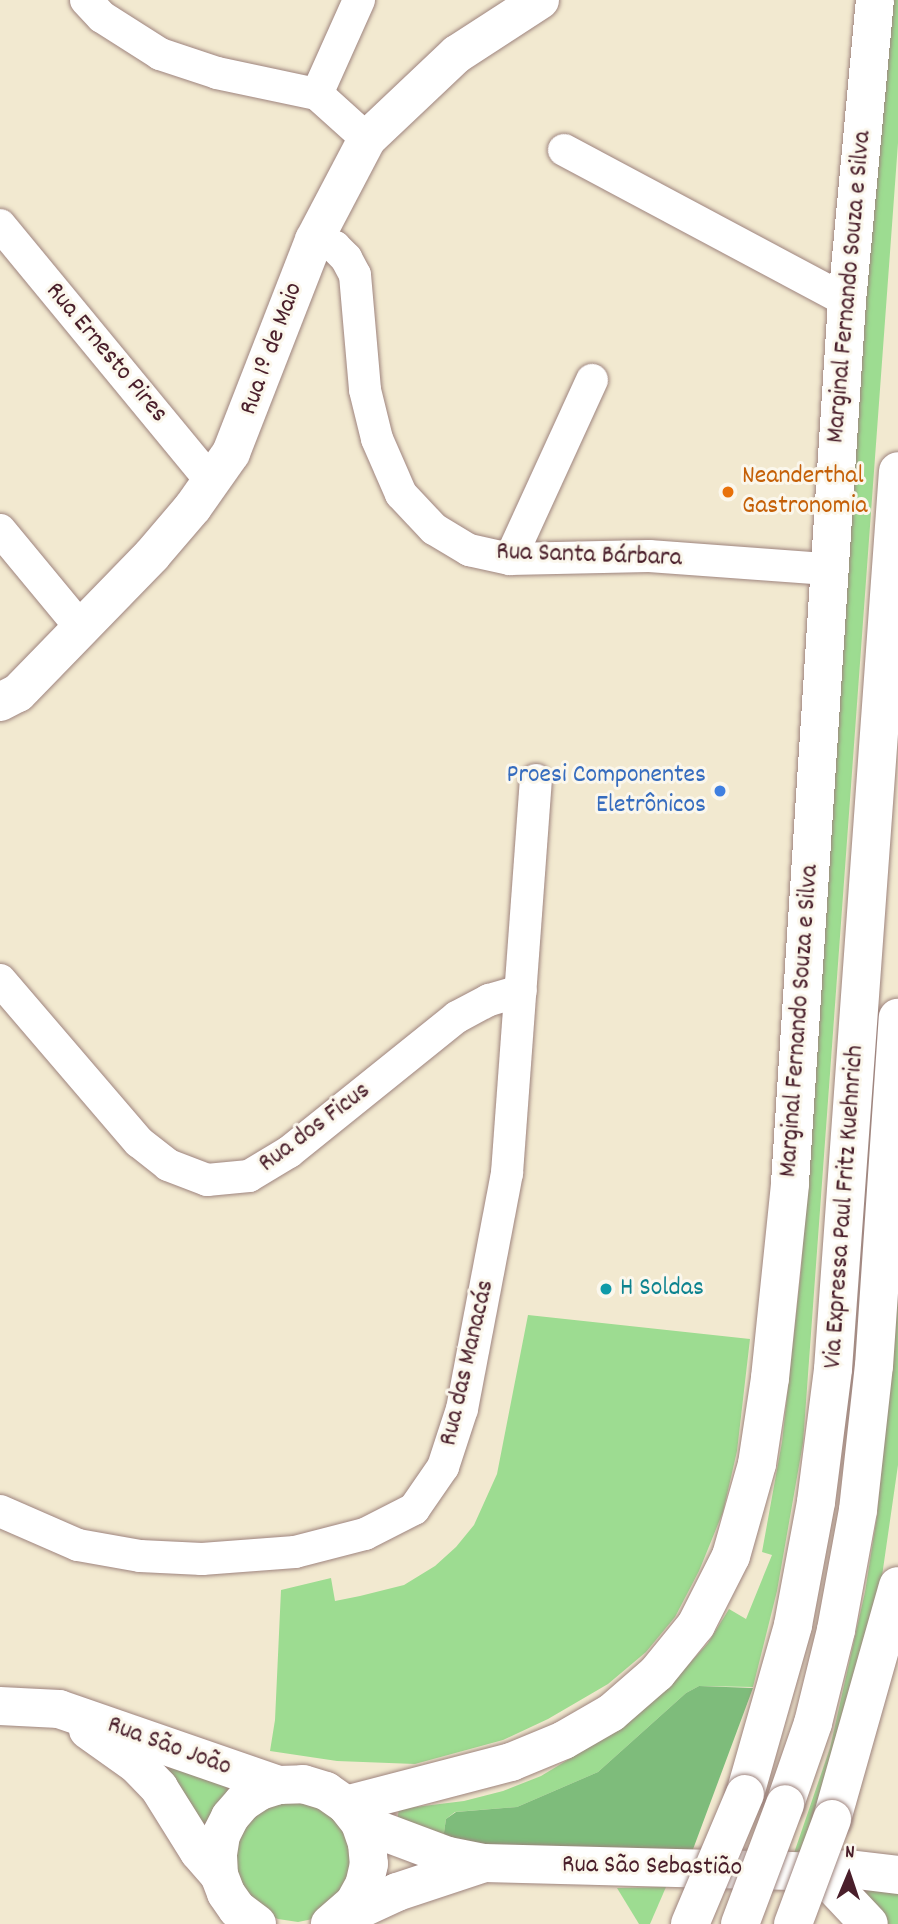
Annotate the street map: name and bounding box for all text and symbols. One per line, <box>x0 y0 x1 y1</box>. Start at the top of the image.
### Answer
street label: Marginal Fernando Souza e Silva <box>821 130 879 444</box>
street label: Rua Ernesto Pires <box>38 276 174 430</box>
street label: Rua 1º de Maio <box>234 279 310 419</box>
place label: Neanderthal Gastronomia <box>742 461 867 522</box>
marker: Neanderthal Gastronomia <box>720 484 736 500</box>
street label: Rua Santa Bárbara <box>496 537 682 575</box>
place label: Proesi Componentes Eletrônicos <box>507 760 706 822</box>
marker: Proesi Componentes Eletrônicos <box>712 783 728 799</box>
street label: Marginal Fernando Souza e Silva <box>774 864 826 1178</box>
street label: Via Expressa Paul Fritz Kuehnrich <box>818 1044 872 1370</box>
street label: Rua dos Ficus <box>253 1076 377 1180</box>
place label: H Soldas <box>620 1273 704 1305</box>
street label: Rua das Manacás <box>434 1277 502 1449</box>
marker: H Soldas <box>598 1281 614 1297</box>
street label: Rua São João <box>103 1710 235 1784</box>
north arrow <box>814 1840 884 1910</box>
text: N <box>845 1840 855 1867</box>
street label: Rua São Sebastião <box>562 1850 742 1884</box>

